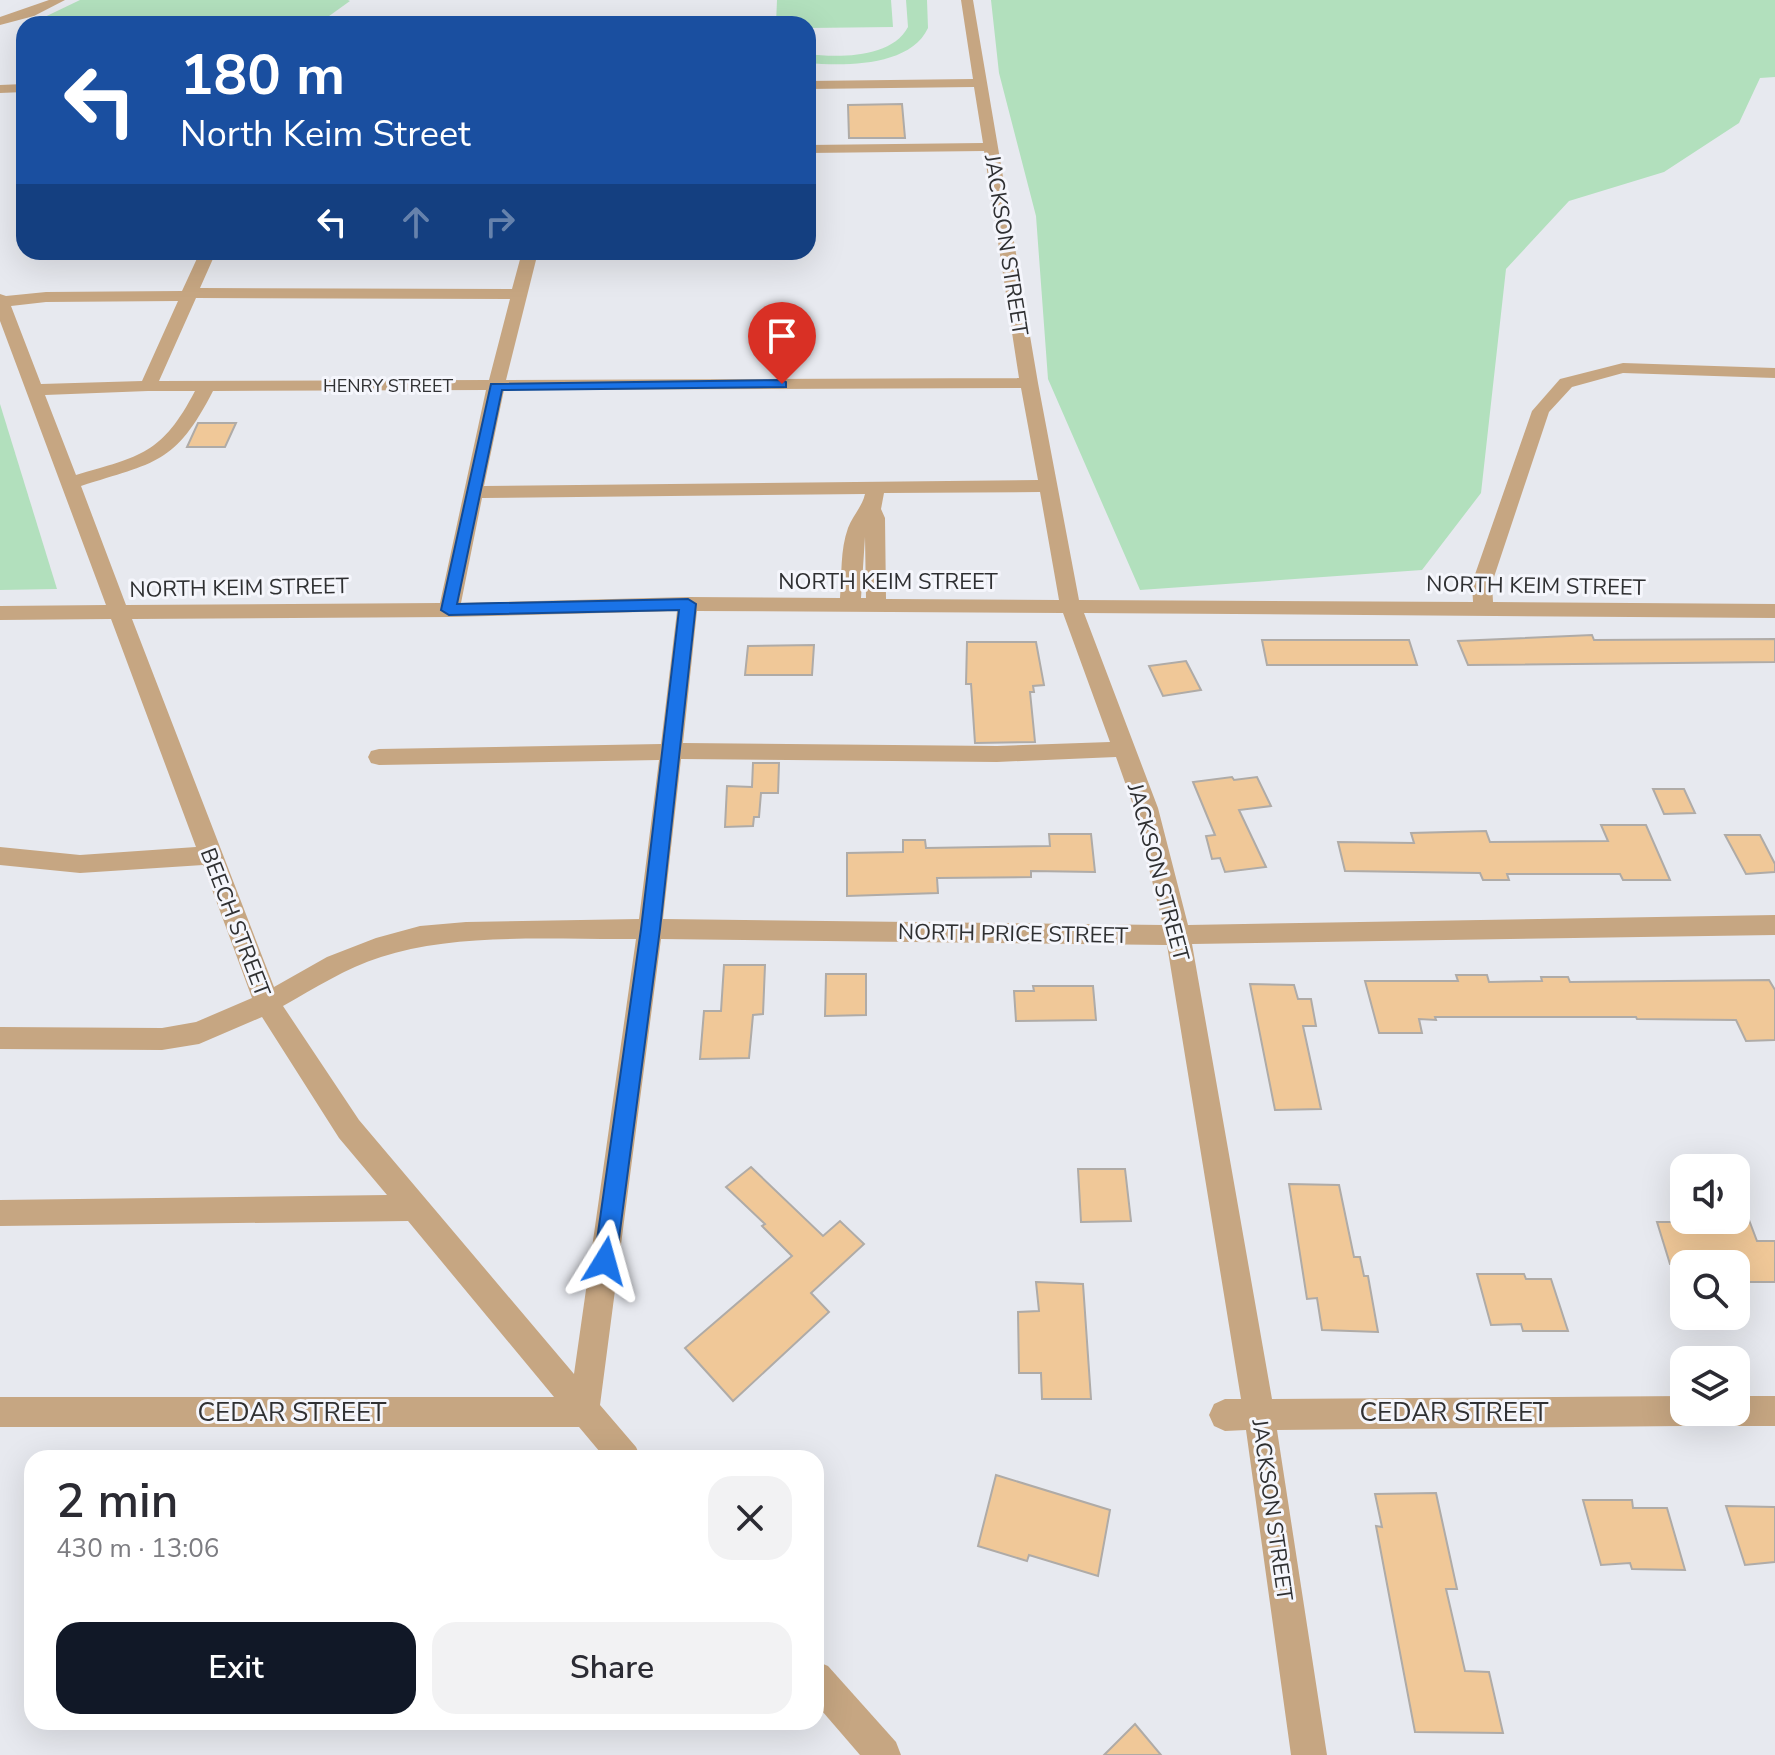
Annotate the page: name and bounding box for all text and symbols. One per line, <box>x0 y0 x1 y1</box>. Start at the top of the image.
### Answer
text: 180 m <box>180 37 345 114</box>
icon: left <box>48 48 152 152</box>
text: North Keim Street <box>180 110 471 159</box>
street label: JACKSON STREET <box>977 151 1035 339</box>
icon: left <box>310 200 354 244</box>
icon: ahead <box>394 200 438 244</box>
icon: right <box>478 200 522 244</box>
pin <box>748 302 816 384</box>
icon: arrive <box>760 314 804 358</box>
street label: HENRY STREET <box>323 374 453 398</box>
street label: NORTH KEIM STREET <box>778 567 999 597</box>
street label: NORTH KEIM STREET <box>1426 569 1647 603</box>
street label: NORTH KEIM STREET <box>129 571 350 605</box>
street label: JACKSON STREET <box>1120 779 1196 965</box>
street label: BEECH STREET <box>193 843 278 1002</box>
street label: NORTH PRICE STREET <box>898 917 1129 951</box>
map controls <box>1670 1154 1750 1426</box>
button: sound <box>1670 1154 1750 1234</box>
position arrow <box>563 1219 647 1303</box>
button: search <box>1670 1250 1750 1330</box>
button: layers <box>1670 1346 1750 1426</box>
street label: CEDAR STREET <box>198 1395 387 1430</box>
street label: CEDAR STREET <box>1360 1395 1549 1430</box>
street label: JACKSON STREET <box>1244 1416 1300 1604</box>
text: 2 min <box>56 1468 178 1534</box>
button: close <box>708 1476 792 1560</box>
text: 430 m · 13:06 <box>56 1531 219 1566</box>
button: Exit <box>56 1622 416 1714</box>
button: Share <box>432 1622 792 1714</box>

